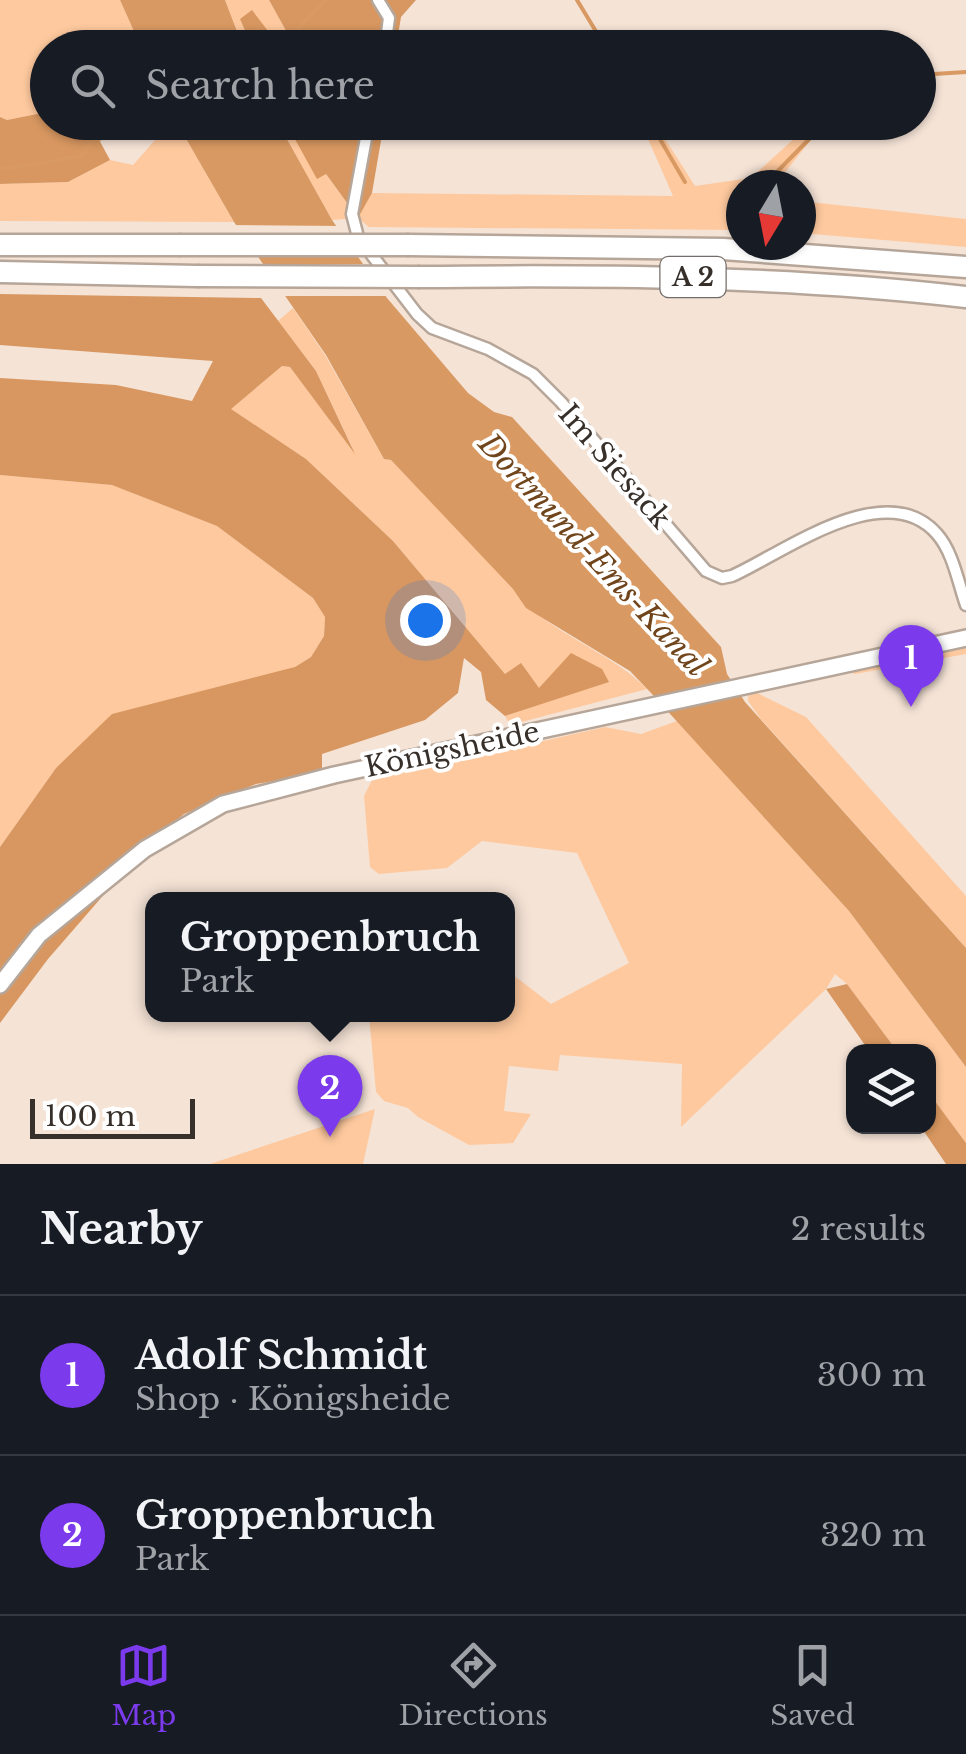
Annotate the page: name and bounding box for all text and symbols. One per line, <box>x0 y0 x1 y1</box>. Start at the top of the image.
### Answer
search box <box>30 30 936 140</box>
icon: search <box>65 58 120 113</box>
text: Search here <box>145 62 375 109</box>
north arrow <box>726 170 816 260</box>
road number: A 2 <box>660 257 726 297</box>
street label: Im Siesack <box>551 397 679 536</box>
water label: Dortmund-Ems-Kanal <box>470 425 716 684</box>
your location <box>400 595 451 646</box>
pin: 1 <box>878 624 944 707</box>
street label: Königsheide <box>362 714 543 785</box>
popup <box>145 892 515 1022</box>
text: Groppenbruch <box>180 914 480 961</box>
text: Park <box>180 961 254 1001</box>
map controls <box>846 1044 936 1134</box>
button: layers <box>846 1044 936 1134</box>
pin: 2 <box>298 1054 362 1137</box>
scale bar <box>30 1094 195 1138</box>
text: 100 m <box>45 1099 136 1134</box>
text: Nearby <box>40 1203 203 1255</box>
text: 2 results <box>791 1209 926 1249</box>
text: Adolf Schmidt <box>135 1332 427 1379</box>
text: 1 <box>66 1355 79 1395</box>
text: 300 m <box>817 1355 926 1395</box>
text: Shop · Königsheide <box>135 1379 451 1419</box>
text: Groppenbruch <box>135 1492 435 1539</box>
text: 2 <box>62 1515 83 1555</box>
text: 320 m <box>820 1515 926 1555</box>
text: Park <box>135 1539 209 1579</box>
tab: Map <box>111 1638 176 1733</box>
tab: Directions <box>399 1638 548 1733</box>
tab: Saved <box>770 1638 855 1733</box>

